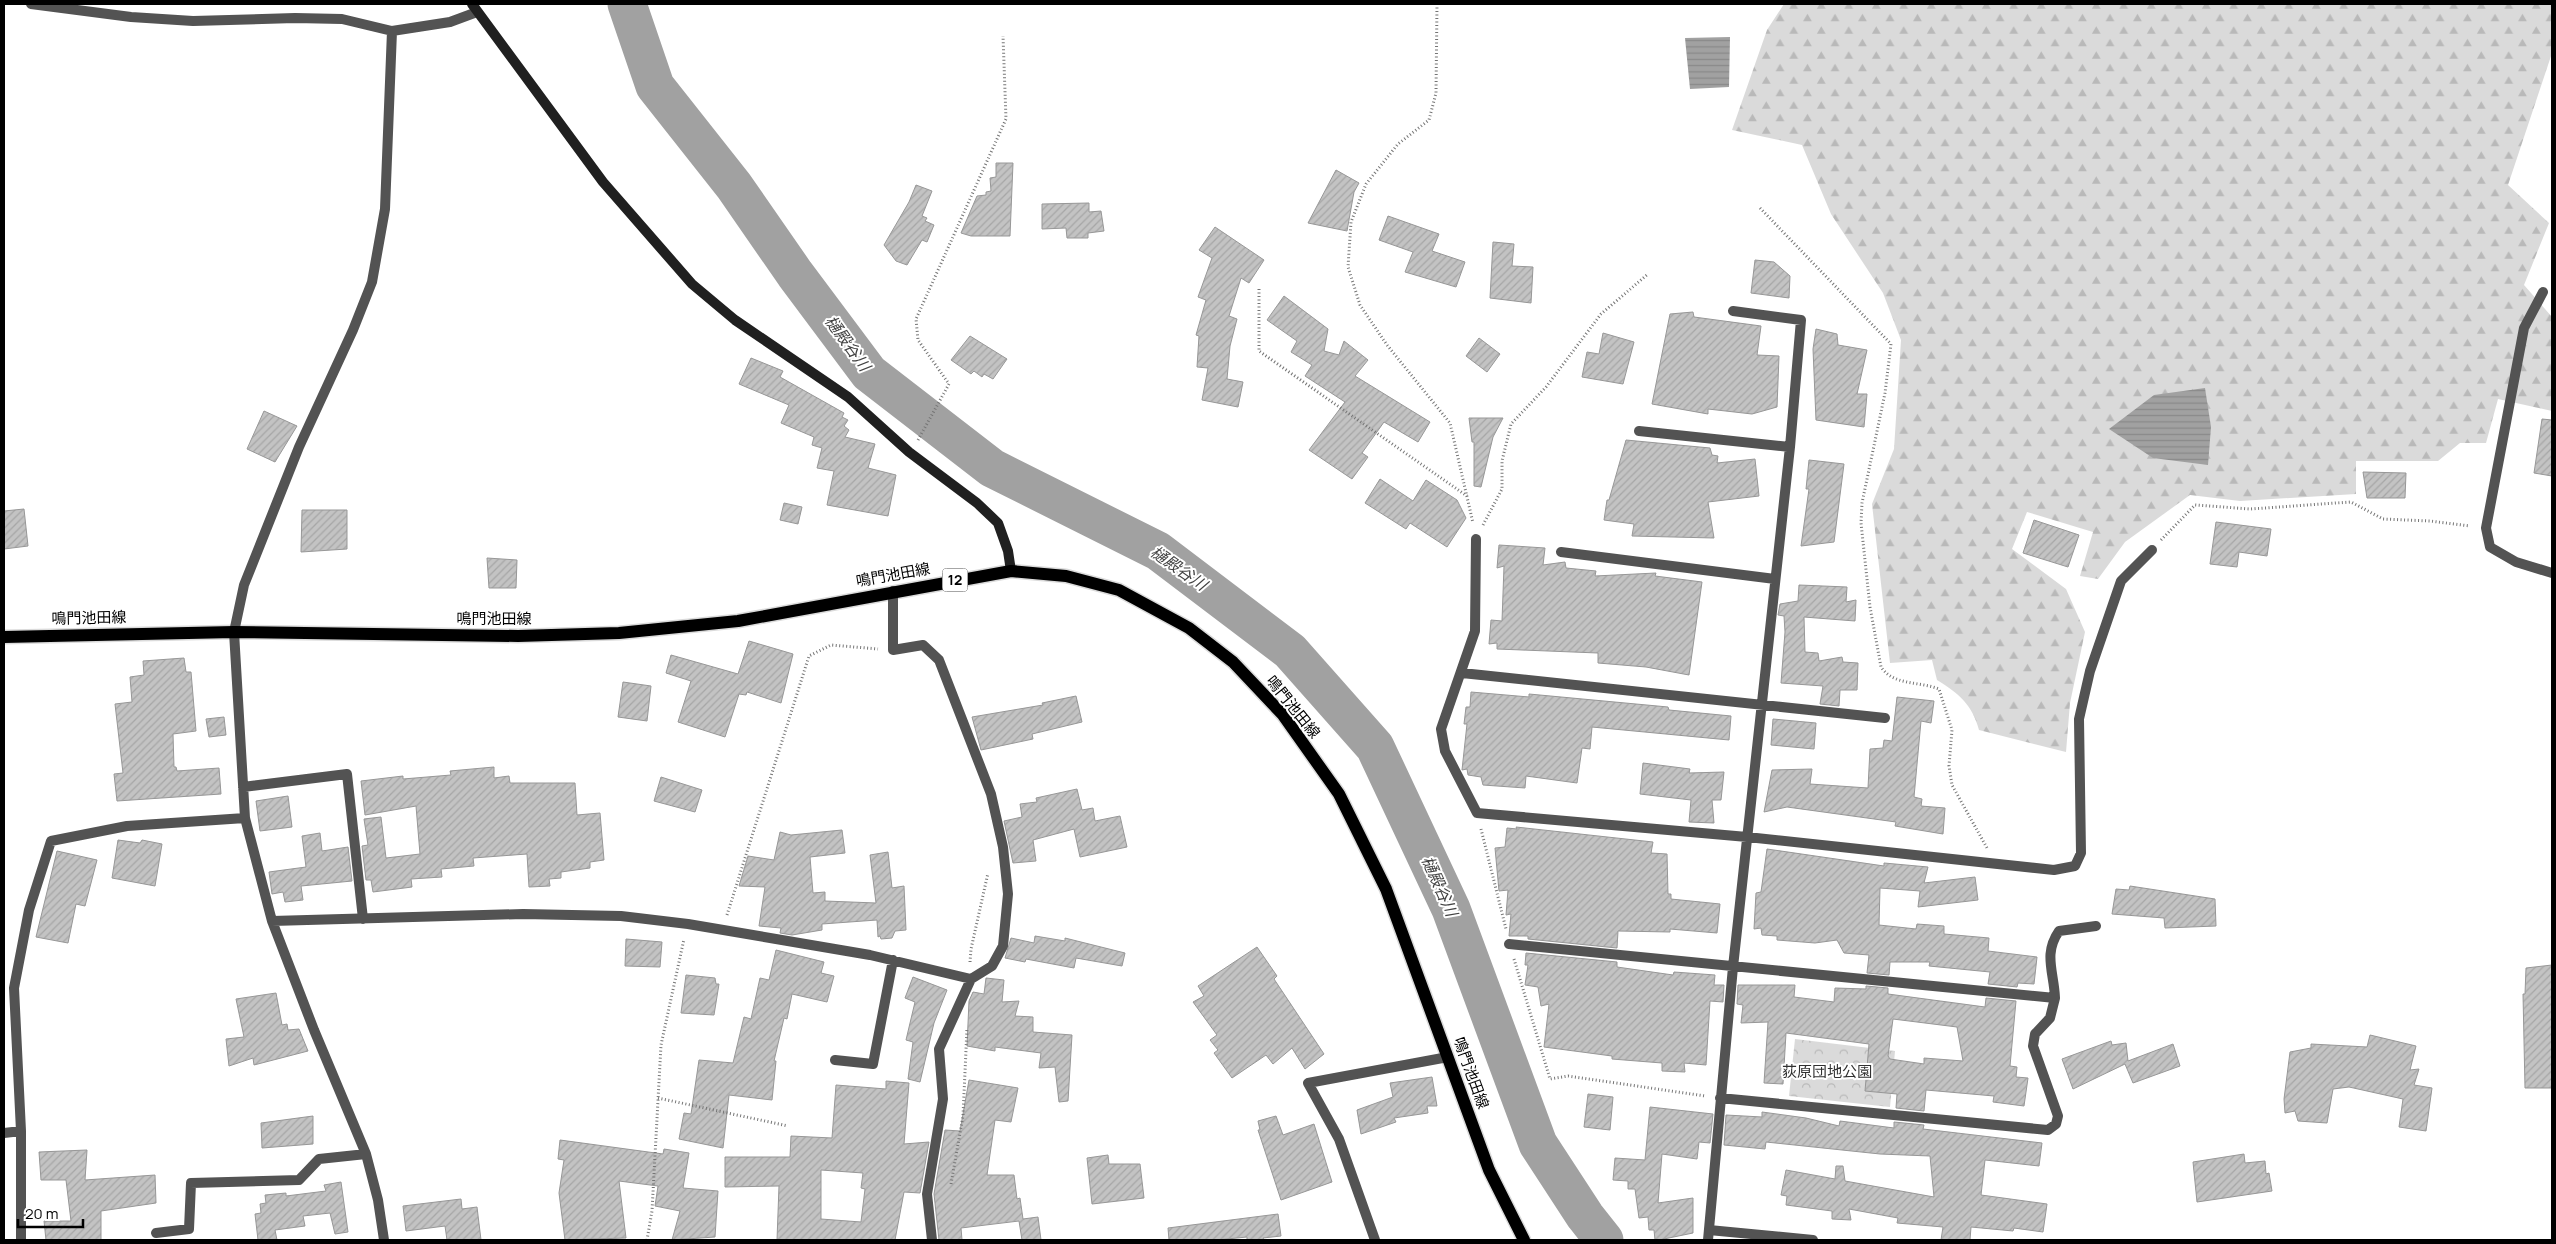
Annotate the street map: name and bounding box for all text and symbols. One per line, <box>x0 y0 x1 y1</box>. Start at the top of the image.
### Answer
water label: 樋殿谷川 <box>820 311 877 377</box>
water label: 樋殿谷川 <box>1146 541 1213 597</box>
street label: 鳴門池田線 <box>854 558 932 591</box>
road number: 12 <box>942 568 968 592</box>
street label: 鳴門池田線 <box>51 606 127 629</box>
street label: 鳴門池田線 <box>456 608 532 629</box>
street label: 鳴門池田線 <box>1262 671 1325 742</box>
water label: 樋殿谷川 <box>1417 852 1464 922</box>
street label: 鳴門池田線 <box>1449 1034 1494 1112</box>
park label: 荻原団地公園 <box>1782 1061 1872 1082</box>
scale bar <box>18 1196 82 1228</box>
text: 20 m <box>25 1203 58 1224</box>

